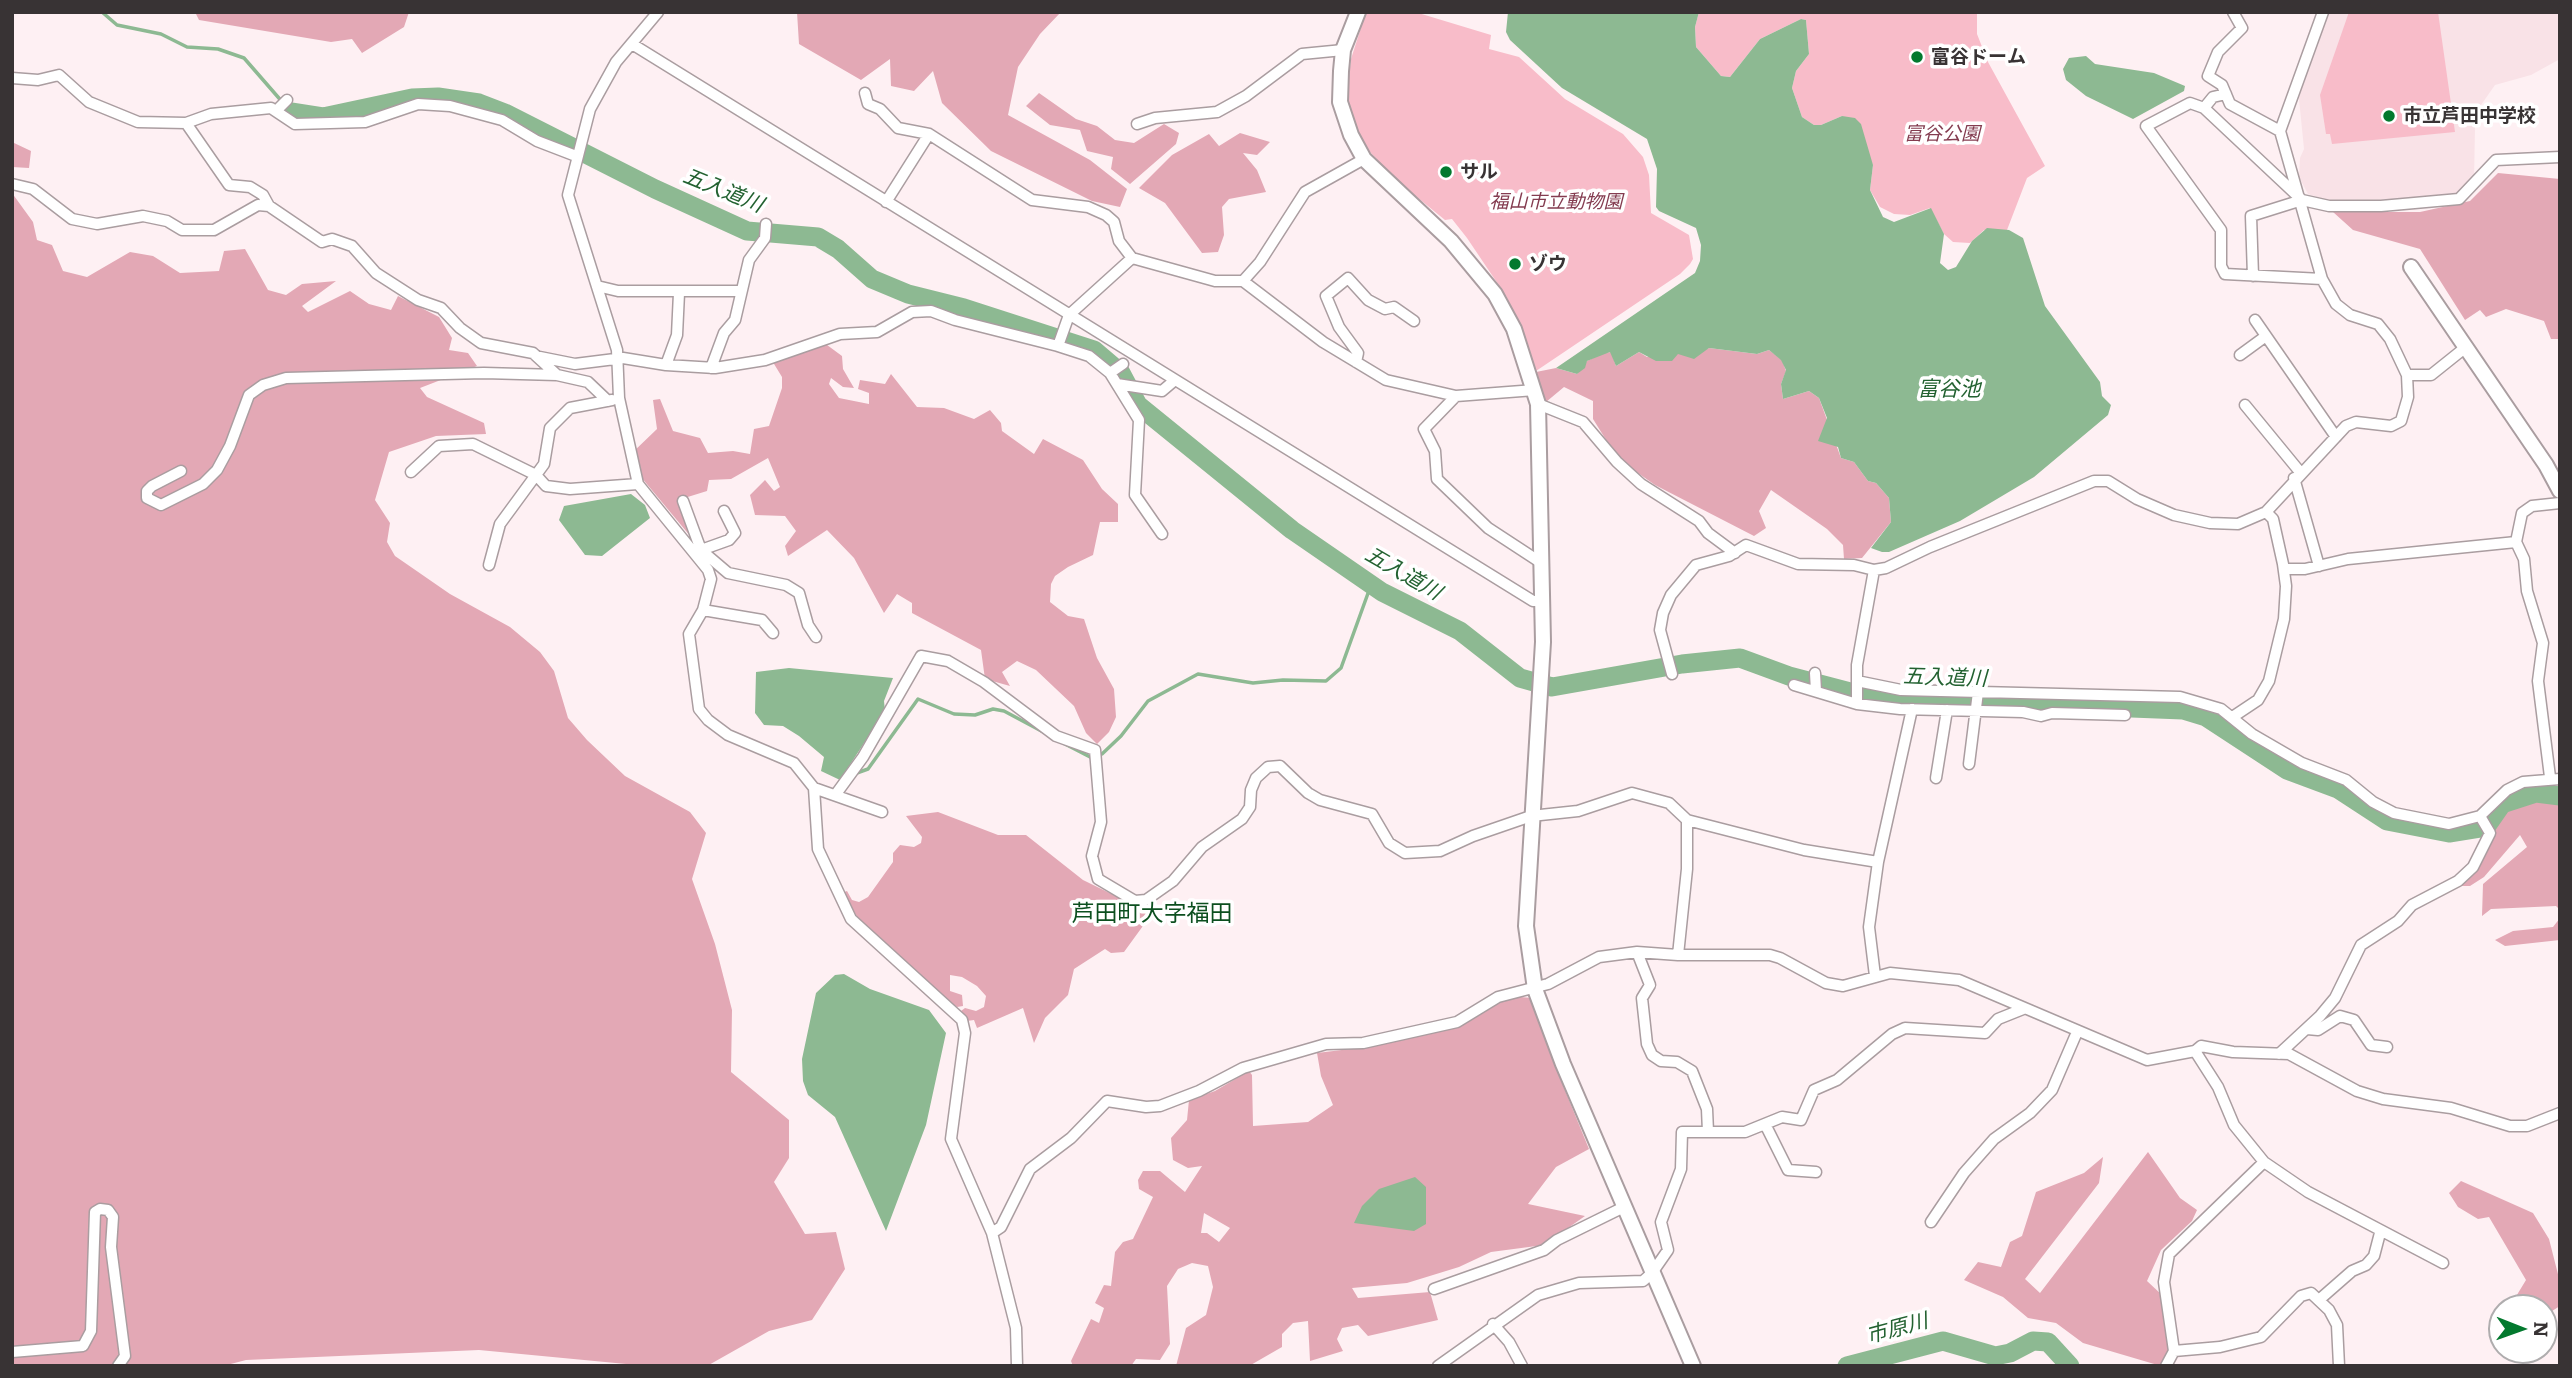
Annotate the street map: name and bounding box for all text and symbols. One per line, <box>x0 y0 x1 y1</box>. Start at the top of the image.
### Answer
place label: 富谷ドーム <box>1931 46 2026 68</box>
marker: 富谷ドーム <box>1909 49 1925 65</box>
place label: 市立芦田中学校 <box>2403 105 2536 127</box>
marker: 市立芦田中学校 <box>2381 108 2397 124</box>
park label: 富谷公園 <box>1904 123 1980 145</box>
place label: サル <box>1460 161 1498 183</box>
water label: 五入道川 <box>679 164 767 218</box>
marker: サル <box>1438 164 1454 180</box>
park label: 福山市立動物園 <box>1490 191 1622 213</box>
place label: ゾウ <box>1529 253 1567 275</box>
marker: ゾウ <box>1507 256 1523 272</box>
water label: 富谷池 <box>1918 377 1980 403</box>
water label: 五入道川 <box>1360 542 1446 606</box>
water label: 五入道川 <box>1903 664 1987 692</box>
district label: 芦田町大字福田 <box>1072 900 1232 928</box>
north arrow <box>2488 1294 2558 1364</box>
water label: 市原川 <box>1863 1309 1931 1349</box>
text: N <box>2528 1321 2556 1338</box>

